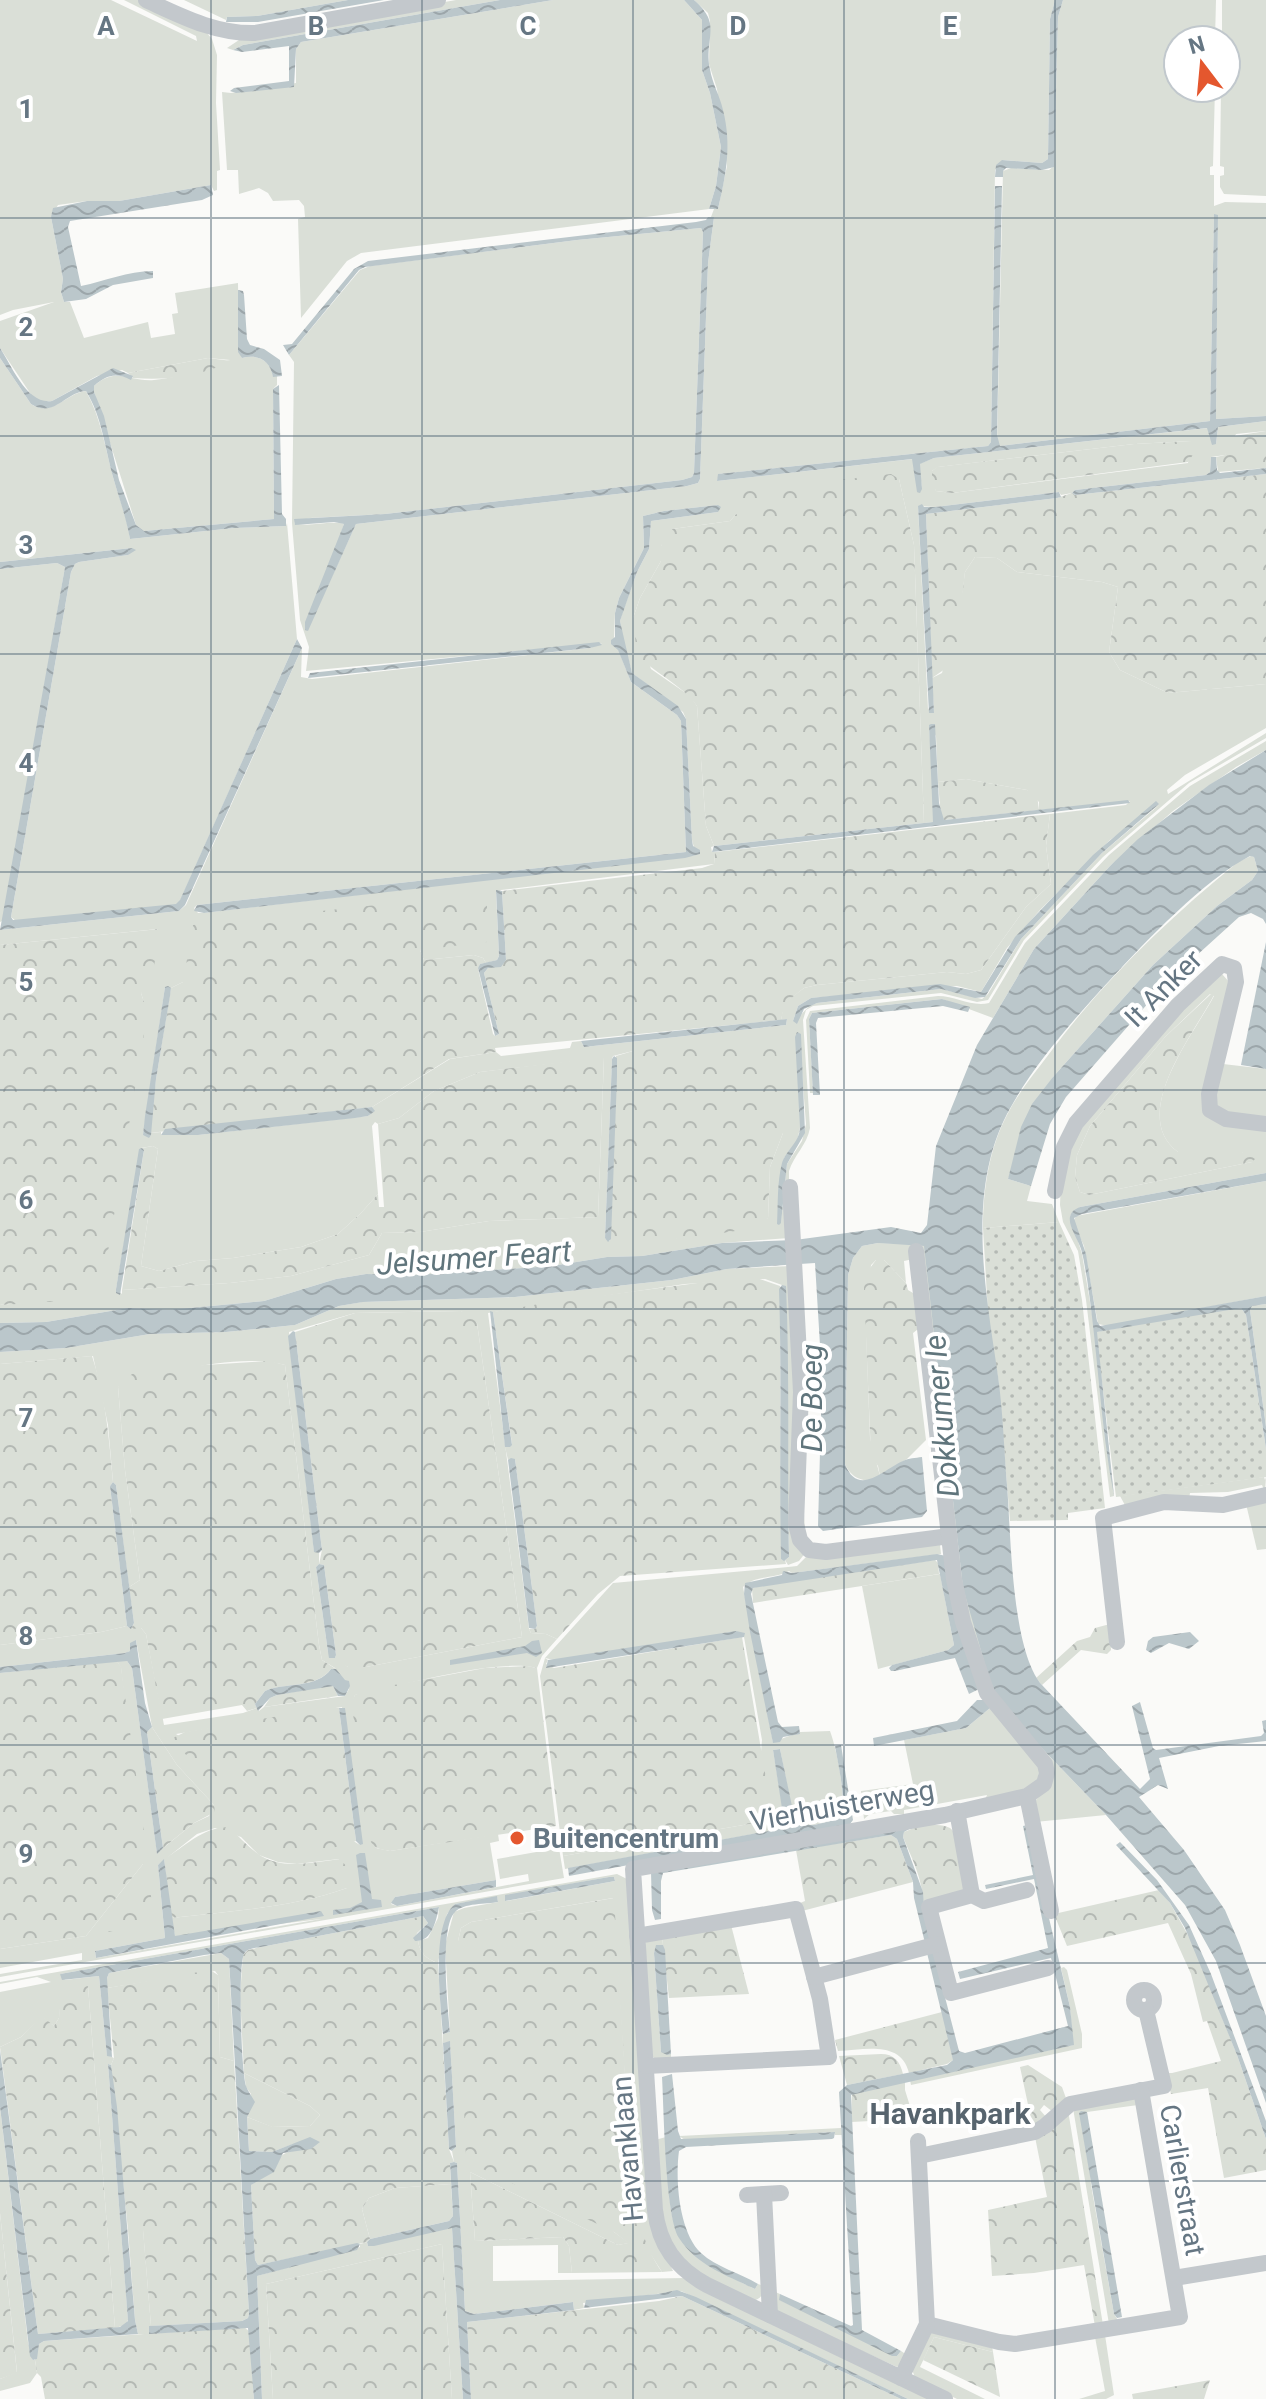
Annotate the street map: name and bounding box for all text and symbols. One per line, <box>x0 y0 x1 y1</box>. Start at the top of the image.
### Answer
text: A <box>97 11 115 41</box>
text: B <box>308 11 324 41</box>
text: C <box>519 11 537 41</box>
text: D <box>730 11 746 41</box>
text: E <box>943 11 958 41</box>
north arrow <box>1162 24 1242 104</box>
text: N <box>1186 31 1208 59</box>
text: 1 <box>19 94 33 124</box>
text: 2 <box>19 312 33 342</box>
text: 3 <box>19 530 33 560</box>
text: 4 <box>19 748 34 778</box>
street label: It Anker <box>1118 942 1209 1034</box>
text: 5 <box>19 967 33 997</box>
text: 6 <box>19 1185 34 1215</box>
water label: Jelsumer Feart <box>376 1233 573 1282</box>
water label: Dokkumer Ie <box>917 1333 966 1499</box>
water label: De Boeg <box>794 1344 829 1452</box>
text: 7 <box>19 1403 33 1433</box>
text: 8 <box>19 1621 33 1651</box>
street label: Vierhuisterweg <box>747 1773 937 1838</box>
place label: Buitencentrum <box>533 1822 719 1855</box>
marker: Buitencentrum <box>508 1829 526 1847</box>
text: 9 <box>19 1839 33 1869</box>
street label: Havanklaan <box>605 2075 650 2223</box>
district label: Havankpark <box>870 2096 1031 2131</box>
street label: Carlierstraat <box>1153 2102 1212 2258</box>

